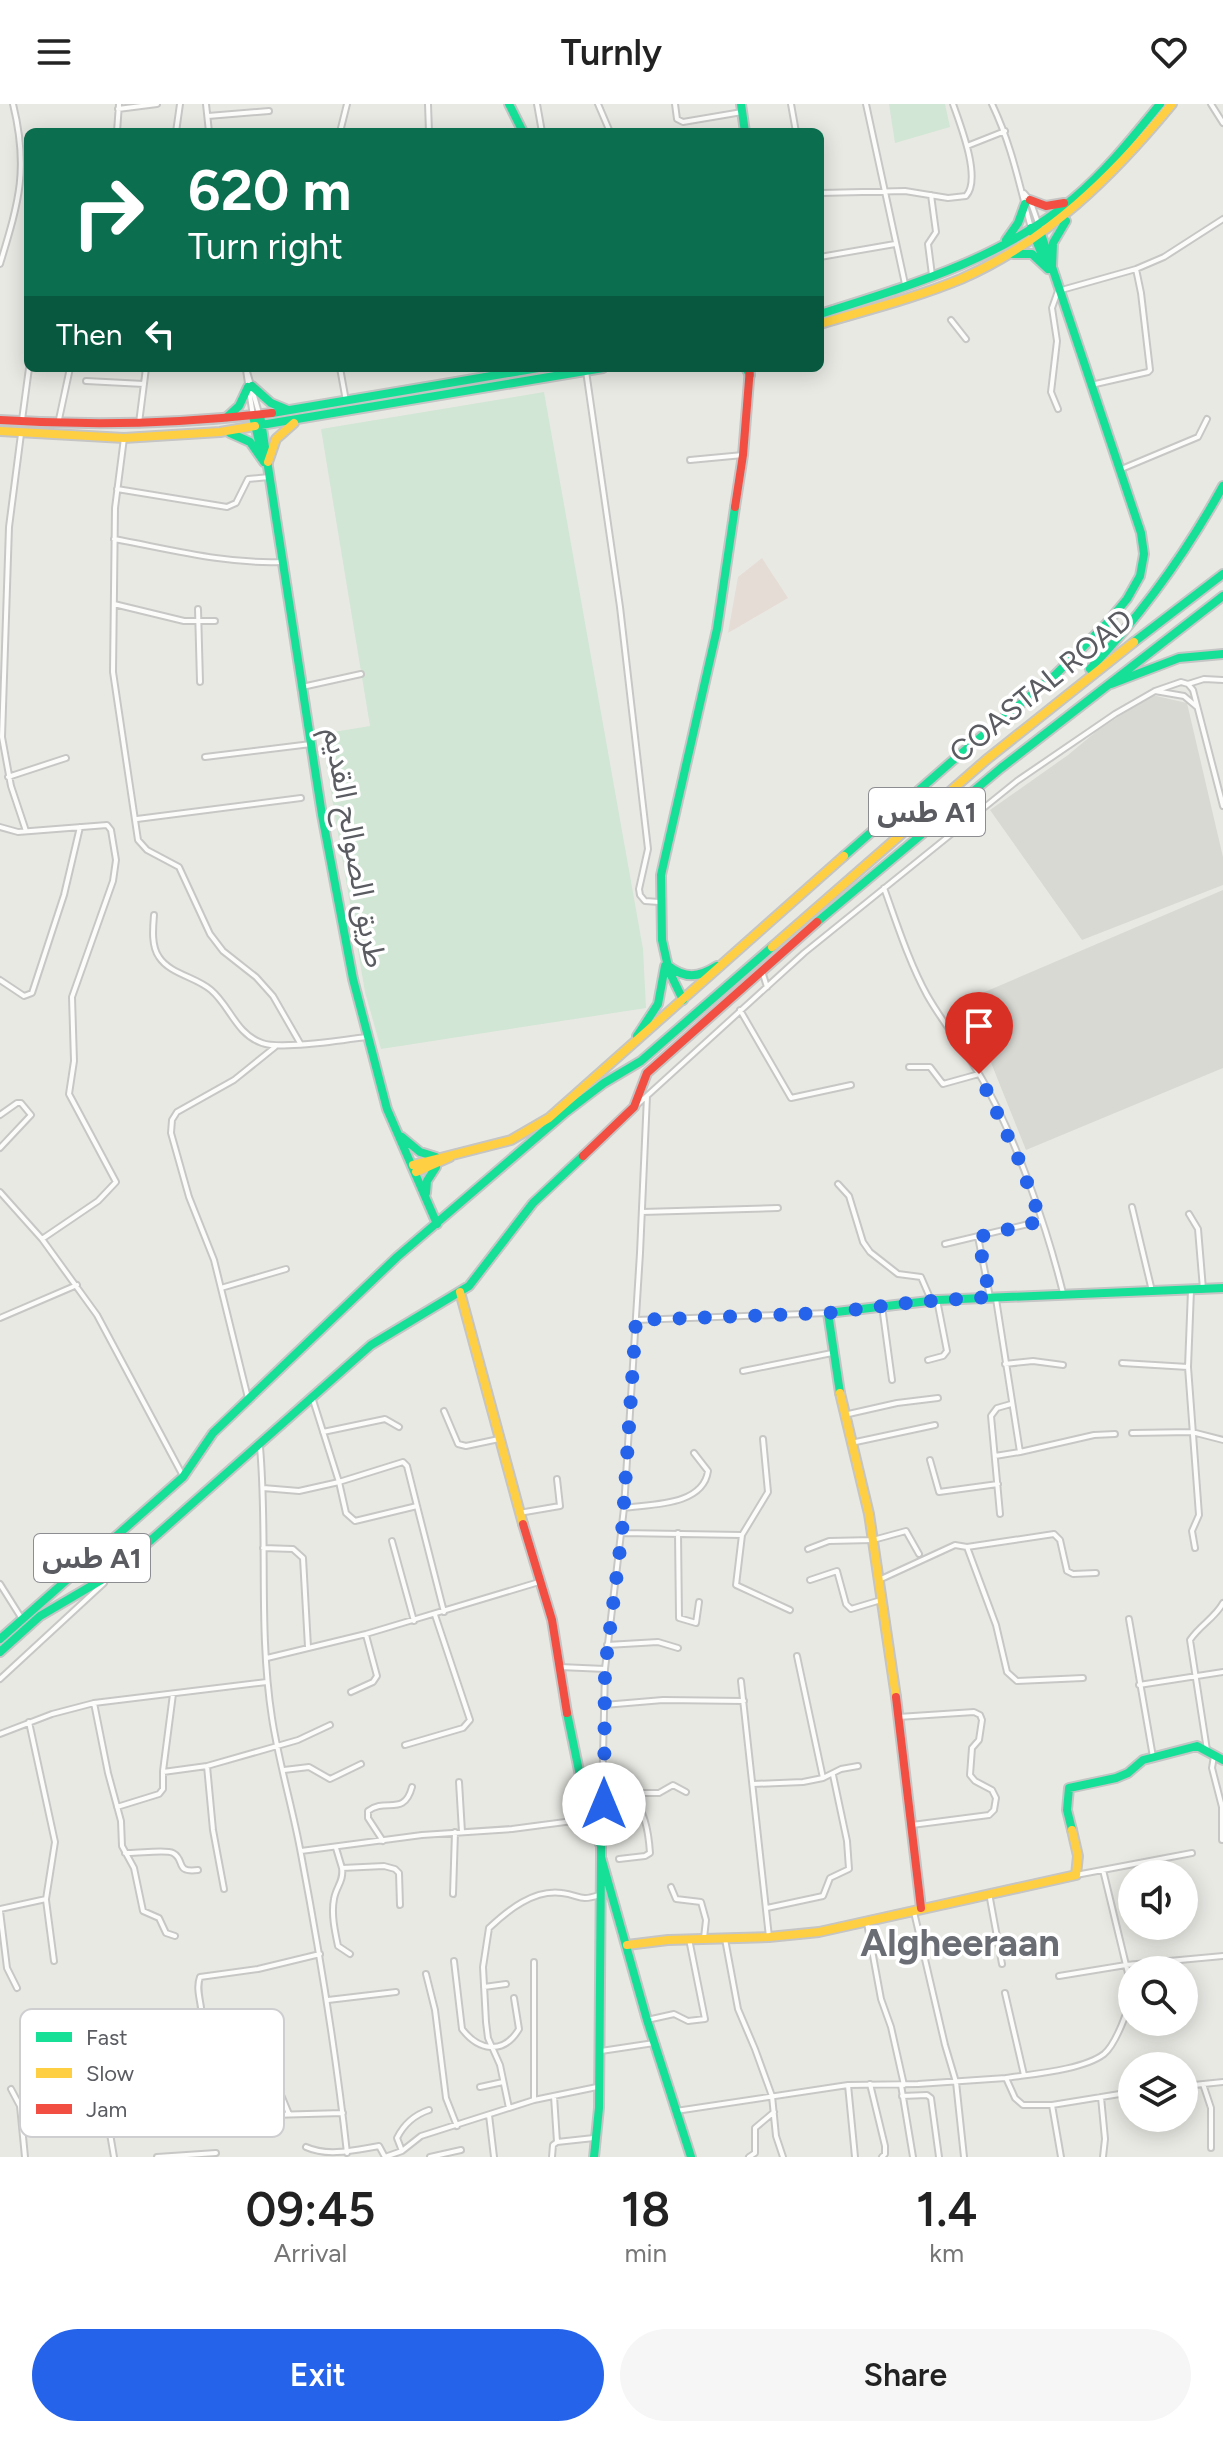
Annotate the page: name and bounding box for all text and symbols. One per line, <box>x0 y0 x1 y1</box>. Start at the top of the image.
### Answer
icon: menu <box>32 30 76 74</box>
icon: heart <box>1147 30 1191 74</box>
text: Turnly <box>561 31 662 74</box>
text: 620 m <box>188 157 351 224</box>
icon: right <box>56 160 160 264</box>
text: Turn right <box>188 225 343 268</box>
icon: left <box>138 312 182 356</box>
text: Then <box>56 316 122 353</box>
street label: COASTAL ROAD <box>942 601 1140 771</box>
street label: طريق الصوالح القديم <box>311 725 395 972</box>
road number: طس A1 <box>869 788 985 836</box>
pin <box>945 992 1013 1074</box>
icon: arrive <box>957 1004 1001 1048</box>
road number: طس A1 <box>34 1534 150 1582</box>
position arrow <box>562 1762 646 1846</box>
map controls <box>1118 1860 1198 2132</box>
button: sound <box>1118 1860 1198 1940</box>
district label: Algheeraan <box>860 1920 1060 1966</box>
button: search <box>1118 1956 1198 2036</box>
legend <box>20 2009 284 2137</box>
text: Fast <box>86 2024 128 2051</box>
button: layers <box>1118 2052 1198 2132</box>
text: Slow <box>86 2060 135 2087</box>
text: Jam <box>86 2096 127 2123</box>
text: 09:45 <box>246 2180 375 2238</box>
text: 18 <box>621 2180 671 2238</box>
text: 1.4 <box>916 2180 977 2238</box>
text: Arrival <box>274 2237 347 2269</box>
text: min <box>624 2237 667 2269</box>
text: km <box>929 2237 964 2269</box>
button: Exit <box>32 2329 604 2421</box>
button: Share <box>620 2329 1191 2421</box>

